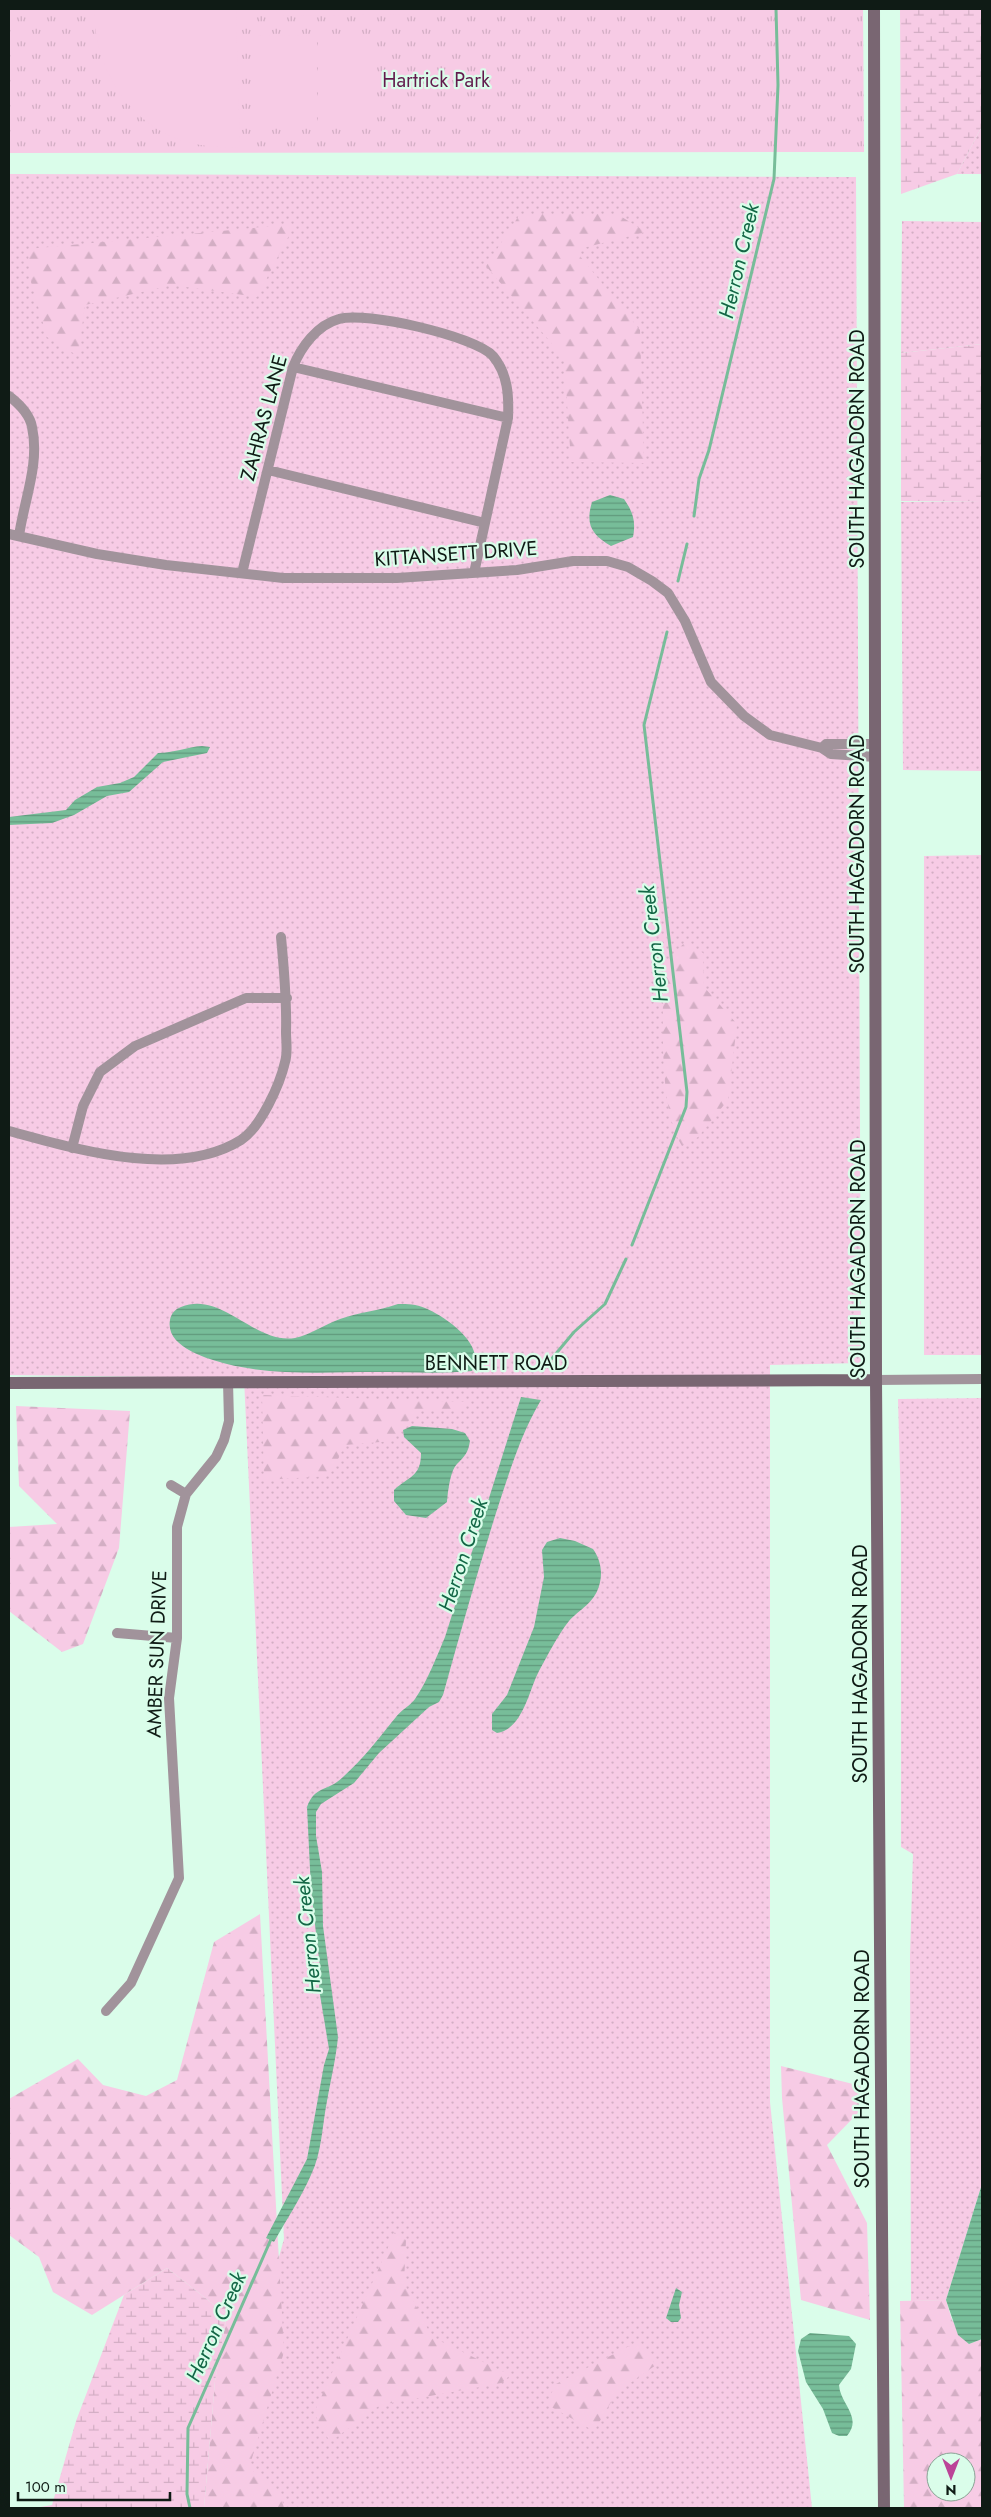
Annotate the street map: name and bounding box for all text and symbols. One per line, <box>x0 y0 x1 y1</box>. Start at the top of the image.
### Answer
park label: Hartrick Park <box>382 66 490 95</box>
water label: Herron Creek <box>711 199 767 322</box>
street label: SOUTH HAGADORN ROAD <box>843 329 872 569</box>
street label: ZAHRAS LANE <box>233 352 295 484</box>
street label: KITTANSETT DRIVE <box>374 534 538 574</box>
street label: SOUTH HAGADORN ROAD <box>843 734 872 974</box>
water label: Herron Creek <box>632 883 676 1004</box>
street label: SOUTH HAGADORN ROAD <box>844 1139 873 1379</box>
street label: BENNETT ROAD <box>425 1349 567 1378</box>
water label: Herron Creek <box>431 1494 496 1616</box>
street label: SOUTH HAGADORN ROAD <box>846 1544 875 1784</box>
street label: AMBER SUN DRIVE <box>140 1570 174 1738</box>
water label: Herron Creek <box>287 1874 329 1995</box>
street label: SOUTH HAGADORN ROAD <box>848 1949 877 2189</box>
water label: Herron Creek <box>178 2266 254 2387</box>
north arrow <box>926 2452 976 2502</box>
scale bar <box>18 2470 170 2502</box>
text: 100 m <box>25 2476 66 2498</box>
text: N <box>945 2480 957 2500</box>

